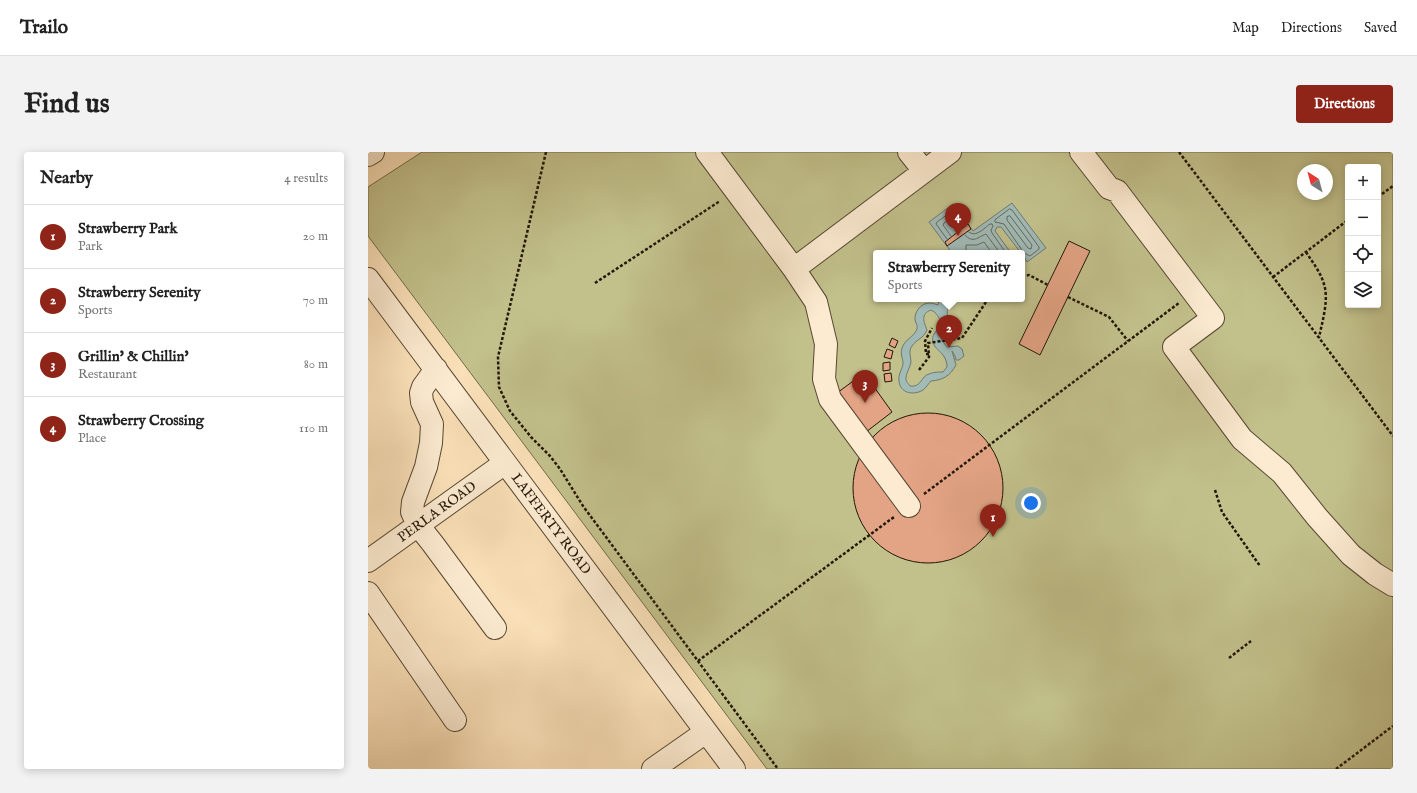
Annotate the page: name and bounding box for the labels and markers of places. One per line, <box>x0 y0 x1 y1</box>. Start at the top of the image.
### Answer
pin: 4 <box>945 203 971 236</box>
pin: 2 <box>936 315 962 348</box>
pin: 3 <box>852 370 878 403</box>
pin: 1 <box>980 504 1006 537</box>

